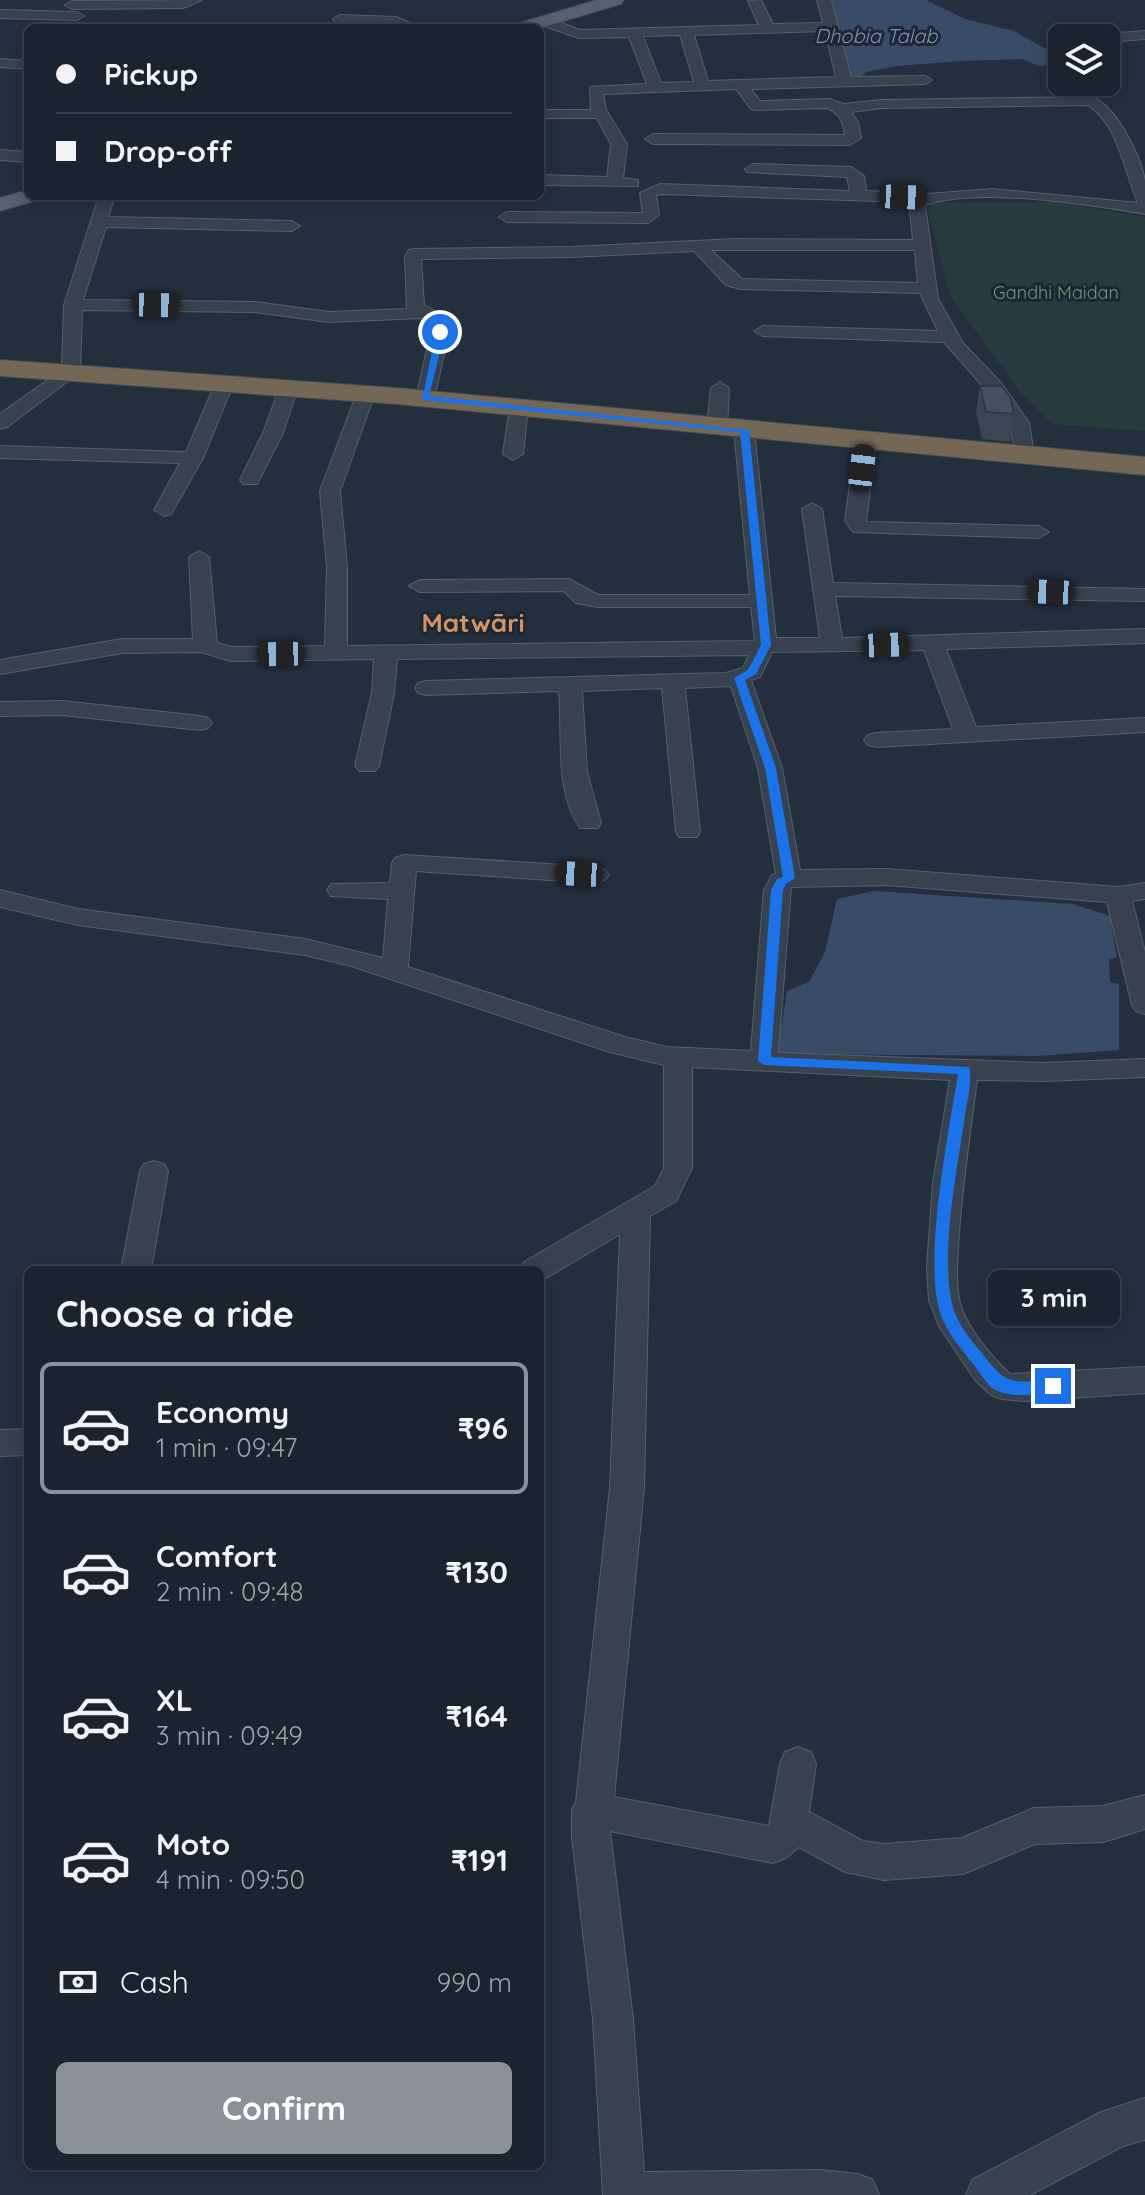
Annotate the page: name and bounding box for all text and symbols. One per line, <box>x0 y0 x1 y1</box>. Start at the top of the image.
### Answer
water label: Dhobia Talab <box>815 23 938 48</box>
map controls <box>1048 24 1120 96</box>
button: layers <box>1048 24 1120 96</box>
text: Pickup <box>104 55 198 93</box>
text: Drop-off <box>104 132 232 170</box>
car <box>879 184 927 210</box>
park label: Gandhi Maidan <box>993 281 1119 304</box>
car <box>132 293 180 317</box>
route start <box>422 314 458 350</box>
car <box>847 443 877 493</box>
car <box>1027 579 1075 605</box>
district label: Matwāri <box>421 606 525 639</box>
car <box>862 632 910 658</box>
car <box>257 642 305 666</box>
car <box>554 861 604 887</box>
callout: 3 min <box>987 1270 1119 1326</box>
text: 3 min <box>1021 1281 1087 1314</box>
text: Choose a ride <box>56 1291 294 1336</box>
route end <box>1035 1368 1071 1404</box>
icon: car <box>60 1392 132 1464</box>
text: Economy <box>156 1393 289 1431</box>
text: ₹96 <box>458 1409 508 1447</box>
text: 1 min · 09:47 <box>156 1431 297 1464</box>
icon: car <box>60 1536 132 1608</box>
text: Comfort <box>156 1537 277 1575</box>
text: ₹130 <box>445 1553 508 1591</box>
text: 2 min · 09:48 <box>156 1575 304 1608</box>
icon: car <box>60 1680 132 1752</box>
text: XL <box>156 1681 193 1719</box>
text: ₹164 <box>446 1697 508 1735</box>
text: 3 min · 09:49 <box>156 1719 303 1752</box>
icon: car <box>60 1824 132 1896</box>
text: Moto <box>156 1825 230 1863</box>
text: ₹191 <box>451 1841 508 1879</box>
text: 4 min · 09:50 <box>156 1863 305 1896</box>
icon: cash <box>56 1960 100 2004</box>
text: Cash <box>120 1963 189 2001</box>
text: 990 m <box>437 1966 512 1999</box>
button: Confirm <box>56 2062 512 2154</box>

